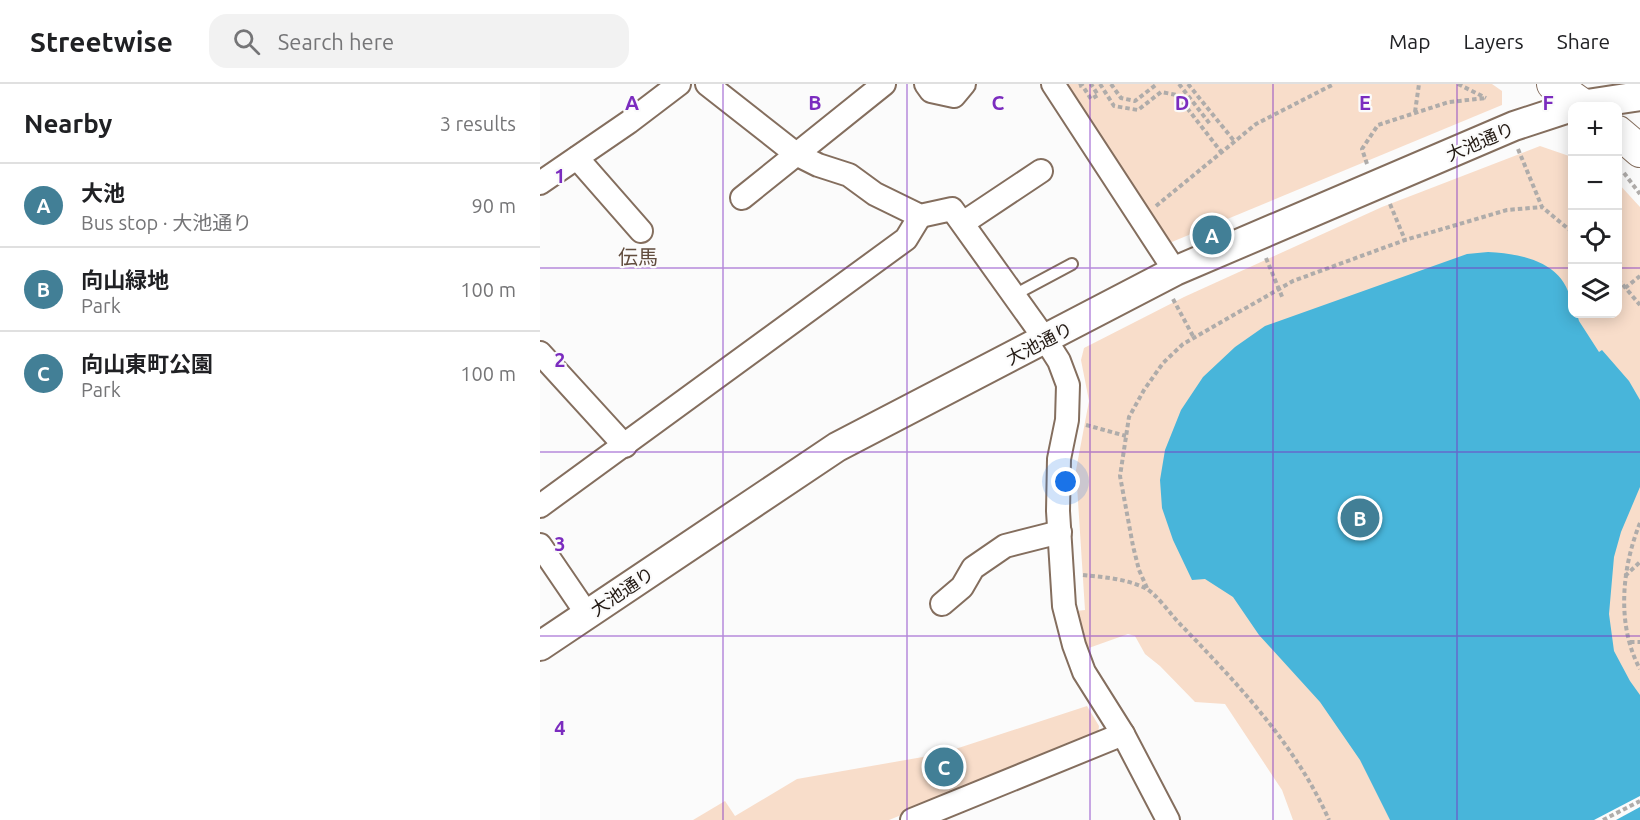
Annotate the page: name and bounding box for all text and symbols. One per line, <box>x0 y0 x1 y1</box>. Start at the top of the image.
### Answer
search box <box>209 14 629 68</box>
icon: search <box>230 25 263 58</box>
text: Streetwise <box>30 26 173 57</box>
text: Search here <box>278 29 394 54</box>
text: Map <box>1389 29 1430 53</box>
text: Layers <box>1463 29 1524 53</box>
text: Share <box>1557 29 1610 53</box>
text: A <box>625 91 639 114</box>
text: B <box>808 91 822 114</box>
text: C <box>992 91 1005 114</box>
text: D <box>1175 91 1189 114</box>
text: E <box>1359 91 1371 114</box>
text: F <box>1542 91 1554 114</box>
map controls <box>1568 102 1622 318</box>
button: + <box>1568 102 1622 156</box>
text: Nearby <box>24 109 112 138</box>
text: 3 results <box>440 112 516 135</box>
street label: 大池通り <box>1443 118 1517 164</box>
button: − <box>1568 156 1622 210</box>
text: 1 <box>554 164 566 187</box>
text: 大池 <box>81 180 125 205</box>
text: A <box>36 194 51 217</box>
text: 90 m <box>472 194 516 217</box>
button: locate <box>1568 210 1622 264</box>
text: Bus stop · 大池通り <box>81 211 252 234</box>
pin: A <box>1192 212 1232 258</box>
district label: 伝馬 <box>618 245 658 268</box>
button: layers <box>1568 264 1622 318</box>
text: 向山緑地 <box>81 267 169 292</box>
text: B <box>37 278 50 301</box>
text: 100 m <box>460 278 516 301</box>
text: Park <box>81 294 121 317</box>
street label: 大池通り <box>1002 318 1076 368</box>
text: 2 <box>554 348 566 371</box>
text: 向山東町公園 <box>81 351 213 376</box>
text: C <box>37 362 50 385</box>
text: 100 m <box>460 362 516 385</box>
text: Park <box>81 378 121 401</box>
your location <box>1051 467 1080 496</box>
pin: B <box>1340 496 1380 540</box>
text: 3 <box>554 532 566 555</box>
street label: 大池通り <box>587 563 657 619</box>
text: 4 <box>554 716 566 739</box>
pin: C <box>924 744 964 790</box>

